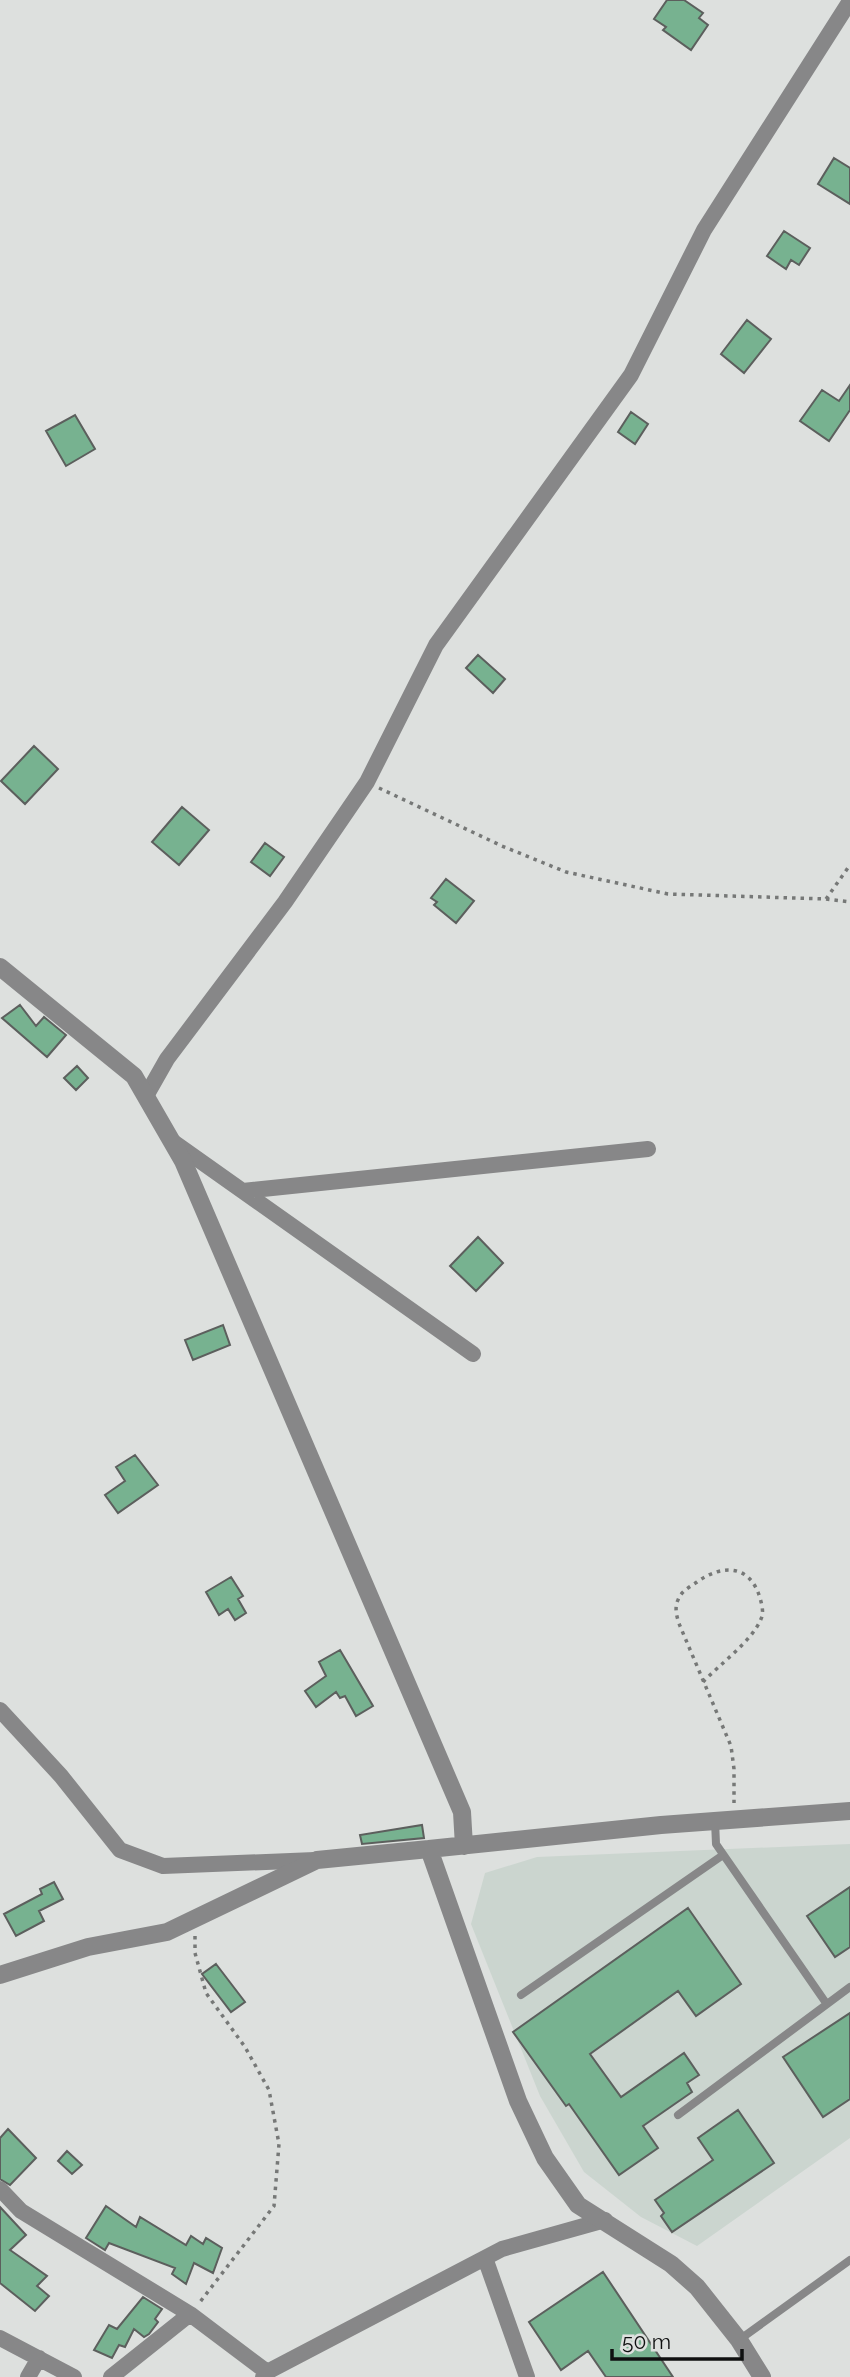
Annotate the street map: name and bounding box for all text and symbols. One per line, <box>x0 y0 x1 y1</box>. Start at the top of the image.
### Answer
scale bar <box>612 2318 742 2362</box>
text: 50 m <box>622 2329 671 2354</box>

